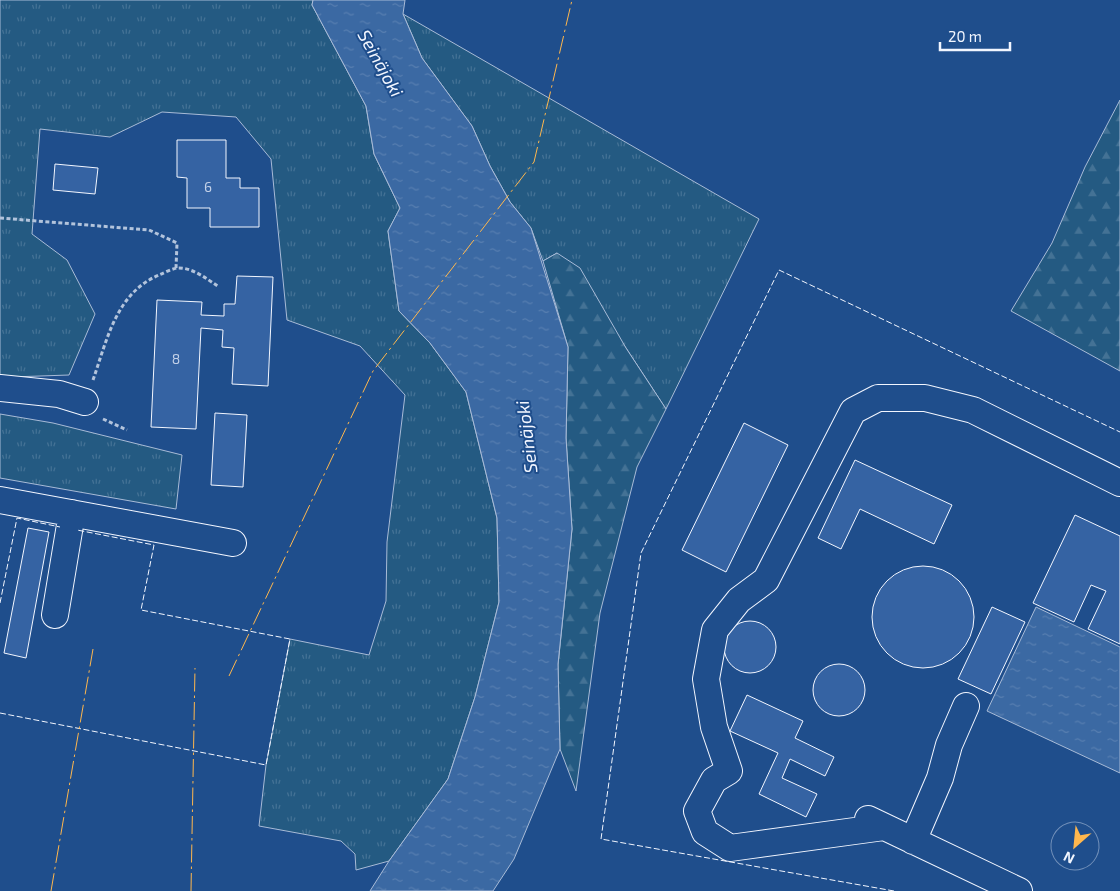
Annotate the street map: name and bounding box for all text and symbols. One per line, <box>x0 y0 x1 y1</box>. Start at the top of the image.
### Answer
scale bar <box>940 20 1010 52</box>
water label: Seinäjoki <box>354 26 409 101</box>
text: 20 m <box>948 27 982 45</box>
house number: 6 <box>204 178 212 195</box>
house number: 8 <box>172 350 180 367</box>
water label: Seinäjoki <box>511 399 541 475</box>
north arrow <box>1050 821 1100 871</box>
text: N <box>1061 848 1077 868</box>

